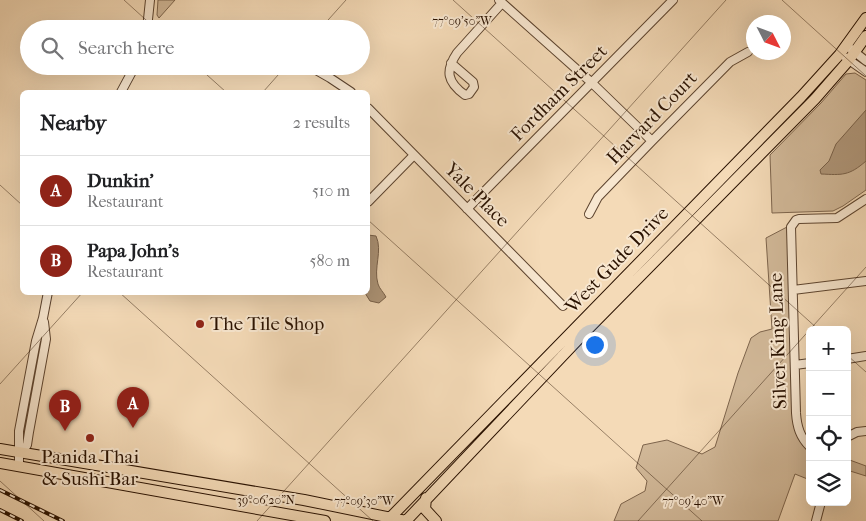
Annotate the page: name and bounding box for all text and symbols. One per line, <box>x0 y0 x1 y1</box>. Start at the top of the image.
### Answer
text: 77°09'50"W <box>432 14 493 28</box>
north arrow <box>746 15 791 60</box>
search box <box>20 20 370 75</box>
icon: search <box>38 34 66 62</box>
text: Search here <box>78 37 174 59</box>
street label: Fordham Street <box>506 40 612 146</box>
street label: Harvard Court <box>602 67 702 169</box>
text: Nearby <box>40 111 106 135</box>
text: 2 results <box>293 113 350 132</box>
street label: Yale Place <box>439 157 514 232</box>
text: Dunkin' <box>87 170 154 192</box>
text: A <box>51 181 61 200</box>
text: 510 m <box>312 181 350 200</box>
text: Restaurant <box>87 192 163 211</box>
street label: West Gude Drive <box>560 202 673 318</box>
text: Papa John's <box>87 240 179 262</box>
text: B <box>51 251 61 270</box>
text: 580 m <box>309 251 350 270</box>
text: Restaurant <box>87 262 163 281</box>
street label: Silver King Lane <box>765 272 791 410</box>
place label: The Tile Shop <box>210 313 324 335</box>
marker: The Tile Shop <box>194 318 206 330</box>
map controls <box>806 326 851 506</box>
button: + <box>806 326 851 371</box>
your location <box>582 332 608 358</box>
button: − <box>806 371 851 416</box>
pin: A <box>117 387 149 428</box>
pin: B <box>49 390 81 431</box>
button: locate <box>806 416 851 461</box>
marker: Panida Thai & Sushi Bar <box>84 432 96 444</box>
place label: Panida Thai & Sushi Bar <box>41 446 139 490</box>
button: layers <box>806 461 851 506</box>
text: 39°06'20"N <box>237 493 295 507</box>
text: 77°09'30"W <box>334 494 395 508</box>
text: 77°09'40"W <box>662 494 725 508</box>

